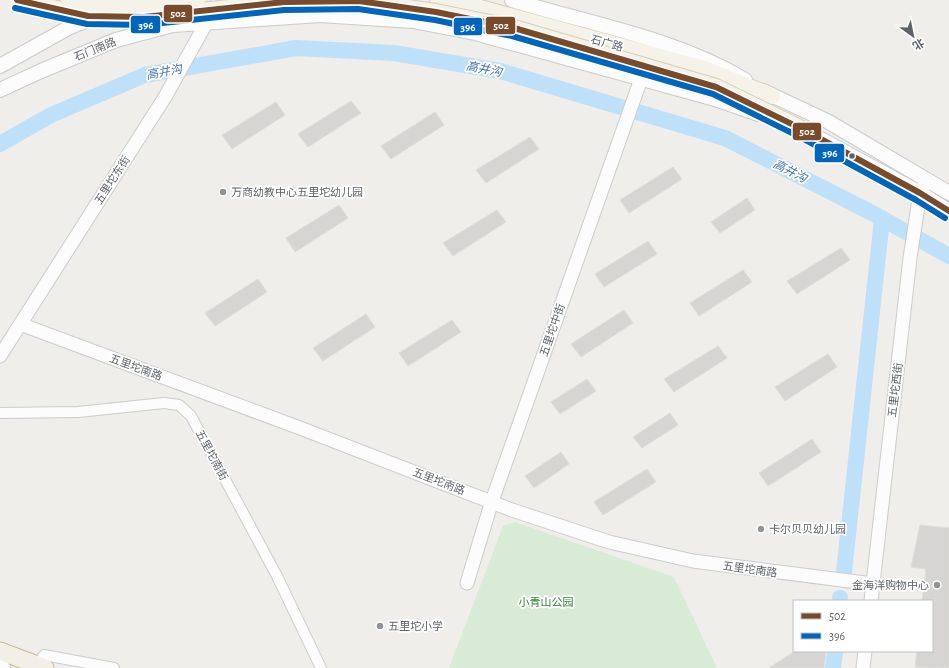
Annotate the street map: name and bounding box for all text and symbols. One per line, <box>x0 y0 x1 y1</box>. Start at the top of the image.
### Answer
line badge: 502 <box>163 4 193 23</box>
text: 502 <box>170 8 186 19</box>
line badge: 396 <box>130 15 161 34</box>
line badge: 502 <box>485 16 516 35</box>
north arrow <box>893 16 933 56</box>
line badge: 396 <box>453 17 483 36</box>
text: 396 <box>138 20 154 31</box>
text: 502 <box>493 20 509 31</box>
text: 396 <box>460 22 476 33</box>
street label: 石广路 <box>590 33 624 53</box>
street label: 石门南路 <box>72 35 118 63</box>
text: 北 <box>911 36 926 52</box>
water label: 高井沟 <box>465 59 505 79</box>
water label: 高井沟 <box>145 61 185 81</box>
line badge: 502 <box>792 122 822 141</box>
text: 502 <box>799 126 815 137</box>
line badge: 396 <box>814 143 845 163</box>
text: 396 <box>822 148 838 159</box>
unlabelled marker <box>847 151 857 161</box>
street label: 五里坨东街 <box>92 154 132 206</box>
water label: 高井沟 <box>771 157 811 185</box>
place label: 万商幼教中心五里坨幼儿园 <box>231 186 363 198</box>
marker: 万商幼教中心五里坨幼儿园 <box>218 187 228 197</box>
street label: 五里坨中街 <box>537 302 567 358</box>
street label: 五里坨南路 <box>108 352 164 382</box>
street label: 五里坨西街 <box>886 362 904 418</box>
street label: 五里坨南街 <box>194 428 230 482</box>
street label: 五里坨南路 <box>411 466 467 496</box>
place label: 卡尔贝贝幼儿园 <box>769 523 846 535</box>
marker: 卡尔贝贝幼儿园 <box>756 524 766 534</box>
street label: 五里坨南路 <box>722 559 778 579</box>
place label: 金海洋购物中心 <box>852 579 929 591</box>
marker: 金海洋购物中心 <box>932 580 942 590</box>
park label: 小青山公园 <box>519 597 574 608</box>
legend <box>793 600 933 652</box>
text: 502 <box>829 610 846 622</box>
place label: 五里坨小学 <box>388 620 443 632</box>
marker: 五里坨小学 <box>375 621 385 631</box>
text: 396 <box>829 630 846 642</box>

